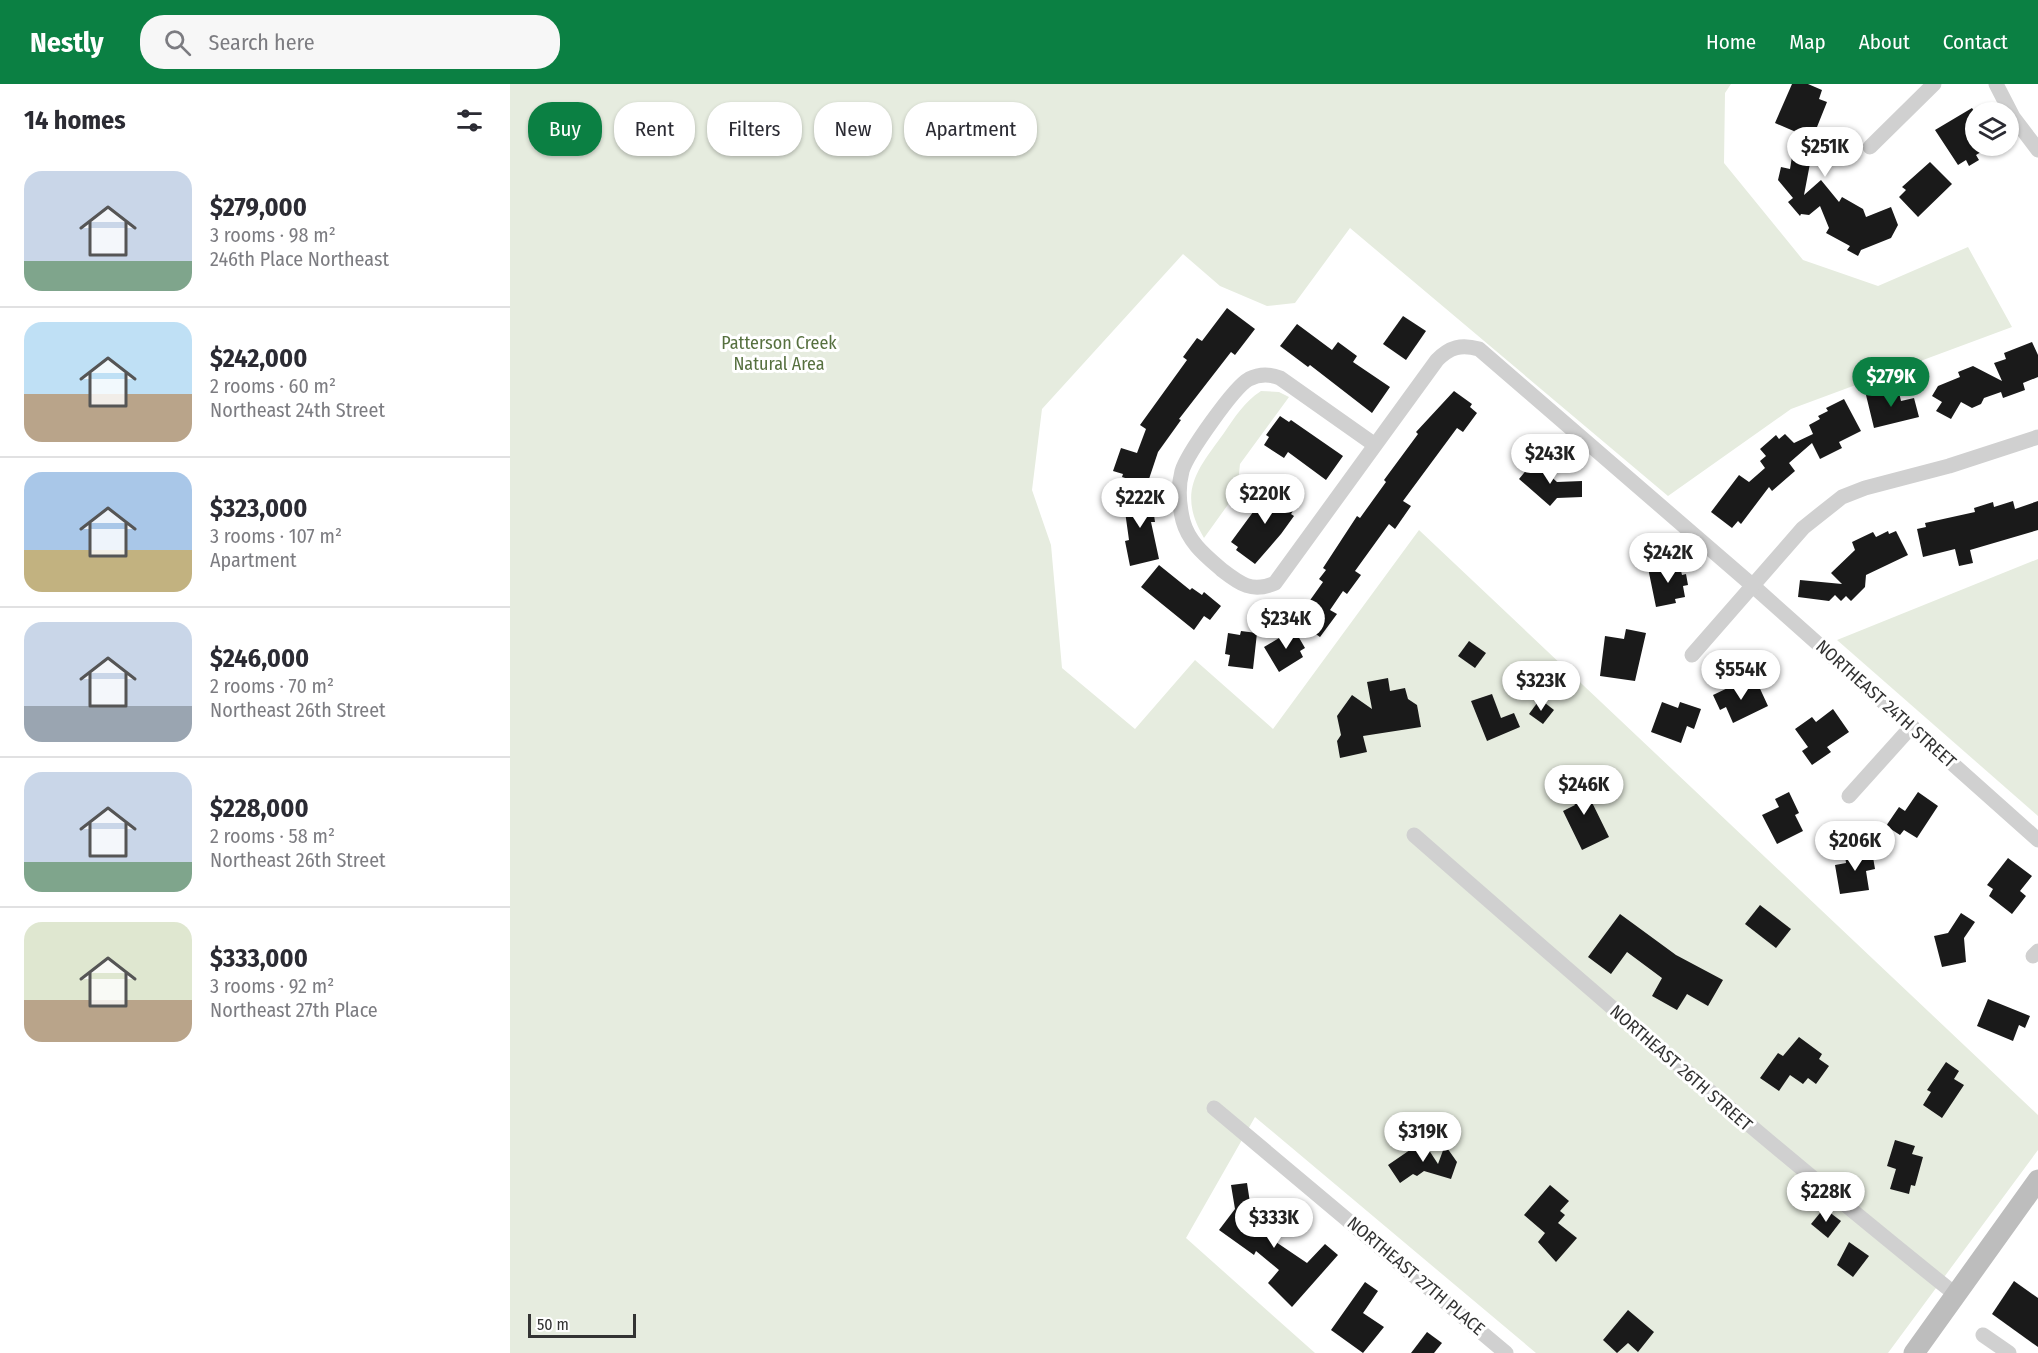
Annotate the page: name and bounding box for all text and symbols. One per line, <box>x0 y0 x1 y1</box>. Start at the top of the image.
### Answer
search box <box>140 15 560 69</box>
text: Nestly <box>30 26 104 59</box>
icon: search <box>161 26 194 59</box>
text: Search here <box>209 29 315 56</box>
text: Home <box>1706 29 1756 55</box>
text: Map <box>1789 29 1826 55</box>
text: About <box>1859 29 1910 55</box>
text: Contact <box>1943 29 2008 55</box>
chip: Buy <box>528 102 602 156</box>
chip: Rent <box>614 102 695 156</box>
chip: Filters <box>707 102 802 156</box>
chip: New <box>814 102 892 156</box>
chip: Apartment <box>904 102 1037 156</box>
map controls <box>1965 102 2019 156</box>
button: layers <box>1965 102 2019 156</box>
icon: filters <box>453 104 486 137</box>
text: 14 homes <box>24 105 126 136</box>
pin: $251K <box>1783 127 1867 178</box>
text: $251K <box>1801 134 1849 158</box>
text: $279,000 <box>210 192 307 223</box>
icon: home <box>72 195 144 267</box>
text: 3 rooms · 98 m² <box>210 223 336 247</box>
text: 246th Place Northeast <box>210 247 389 271</box>
park label: Patterson Creek Natural Area <box>721 332 837 375</box>
text: $242,000 <box>210 343 307 374</box>
icon: home <box>72 346 144 418</box>
pin: $279K <box>1849 357 1933 408</box>
text: $279K <box>1866 364 1916 388</box>
text: 2 rooms · 60 m² <box>210 374 336 398</box>
text: Northeast 24th Street <box>210 398 385 422</box>
pin: $243K <box>1508 434 1592 485</box>
text: $243K <box>1525 441 1575 465</box>
pin: $220K <box>1223 474 1307 525</box>
pin: $222K <box>1098 478 1182 529</box>
text: $220K <box>1240 481 1290 505</box>
text: $222K <box>1115 485 1165 509</box>
text: $323,000 <box>210 493 307 524</box>
icon: home <box>72 496 144 568</box>
text: 3 rooms · 107 m² <box>210 524 342 548</box>
pin: $242K <box>1626 533 1710 584</box>
text: $242K <box>1643 540 1693 564</box>
text: Apartment <box>210 548 297 572</box>
pin: $234K <box>1244 599 1328 650</box>
text: $234K <box>1261 606 1311 630</box>
street label: NORTHEAST 24TH STREET <box>1812 635 1961 773</box>
text: $246,000 <box>210 643 309 674</box>
icon: home <box>72 646 144 718</box>
pin: $554K <box>1699 650 1783 701</box>
text: $554K <box>1715 657 1767 681</box>
pin: $323K <box>1499 661 1583 712</box>
text: $323K <box>1516 668 1566 692</box>
text: 2 rooms · 70 m² <box>210 674 334 698</box>
text: Northeast 26th Street <box>210 698 386 722</box>
pin: $246K <box>1542 765 1626 816</box>
text: $246K <box>1559 772 1609 796</box>
text: $228,000 <box>210 793 309 824</box>
icon: home <box>72 796 144 868</box>
pin: $206K <box>1813 821 1897 872</box>
text: 2 rooms · 58 m² <box>210 824 335 848</box>
text: $206K <box>1829 828 1881 852</box>
text: Northeast 26th Street <box>210 848 386 872</box>
text: $333,000 <box>210 943 308 974</box>
icon: home <box>72 946 144 1018</box>
text: 3 rooms · 92 m² <box>210 974 334 998</box>
text: Northeast 27th Place <box>210 998 378 1022</box>
street label: NORTHEAST 26TH STREET <box>1605 1000 1757 1136</box>
pin: $319K <box>1381 1112 1465 1163</box>
text: $319K <box>1398 1119 1448 1143</box>
pin: $228K <box>1784 1172 1868 1223</box>
text: $228K <box>1801 1179 1851 1203</box>
pin: $333K <box>1232 1198 1316 1249</box>
text: $333K <box>1249 1205 1299 1229</box>
street label: NORTHEAST 27TH PLACE <box>1343 1212 1489 1340</box>
scale bar <box>528 1311 636 1338</box>
text: 50 m <box>537 1315 569 1334</box>

